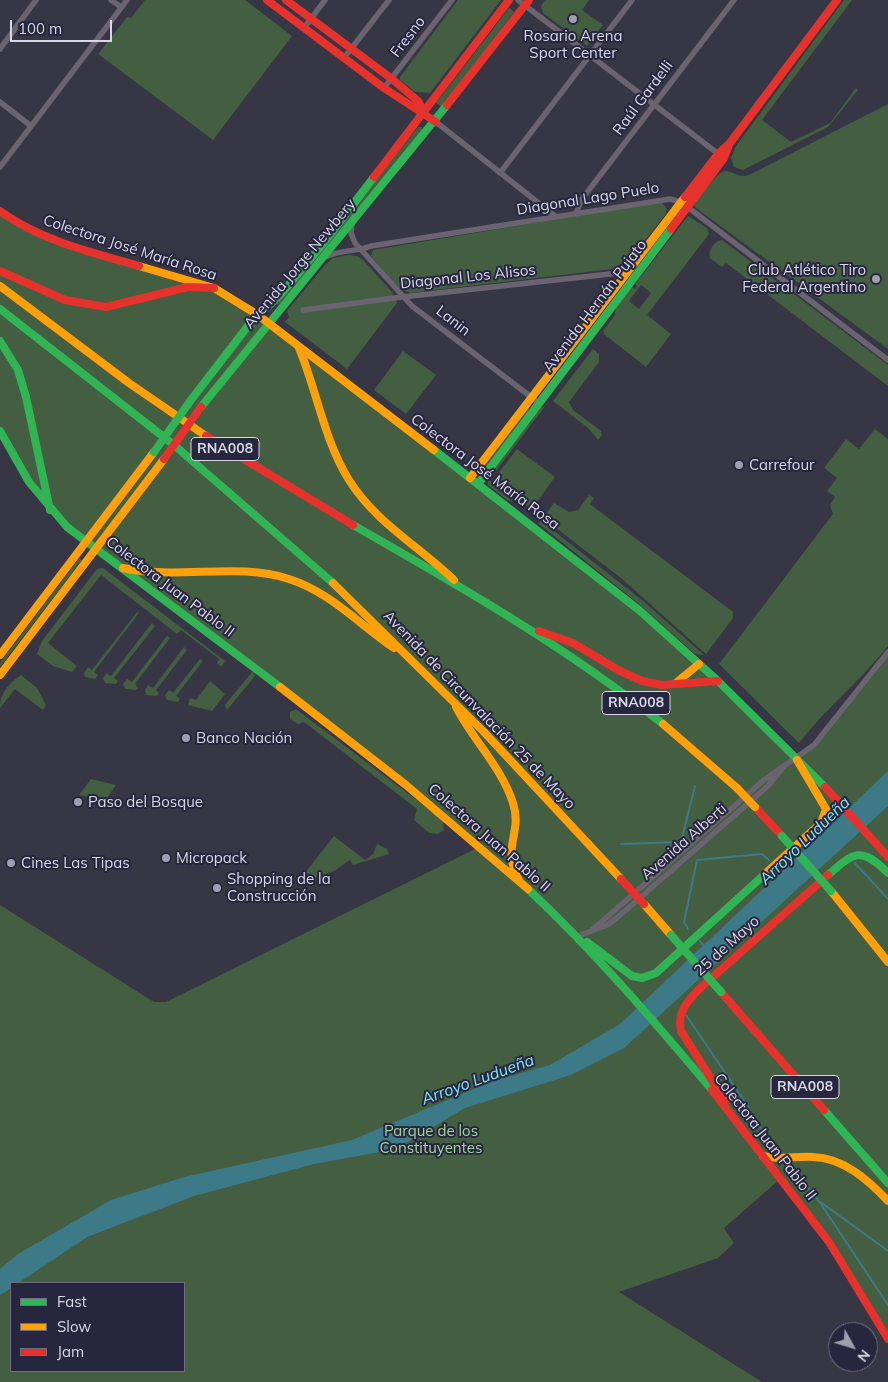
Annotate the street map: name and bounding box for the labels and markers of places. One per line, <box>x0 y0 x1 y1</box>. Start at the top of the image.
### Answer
marker: Rosario Arena Sport Center <box>567 13 579 25</box>
place label: Rosario Arena Sport Center <box>523 27 623 62</box>
place label: Club Atlético Tiro Federal Argentino <box>742 261 866 296</box>
marker: Club Atlético Tiro Federal Argentino <box>870 273 882 285</box>
place label: Carrefour <box>749 456 814 474</box>
marker: Carrefour <box>733 459 745 471</box>
place label: Banco Nación <box>196 729 292 747</box>
marker: Banco Nación <box>180 732 192 744</box>
place label: Paso del Bosque <box>88 793 203 811</box>
marker: Paso del Bosque <box>72 796 84 808</box>
place label: Micropack <box>176 849 247 867</box>
marker: Micropack <box>160 852 172 864</box>
place label: Cines Las Tipas <box>21 854 130 872</box>
marker: Cines Las Tipas <box>5 857 17 869</box>
place label: Shopping de la Construcción <box>227 870 331 905</box>
marker: Shopping de la Construcción <box>211 882 223 894</box>

